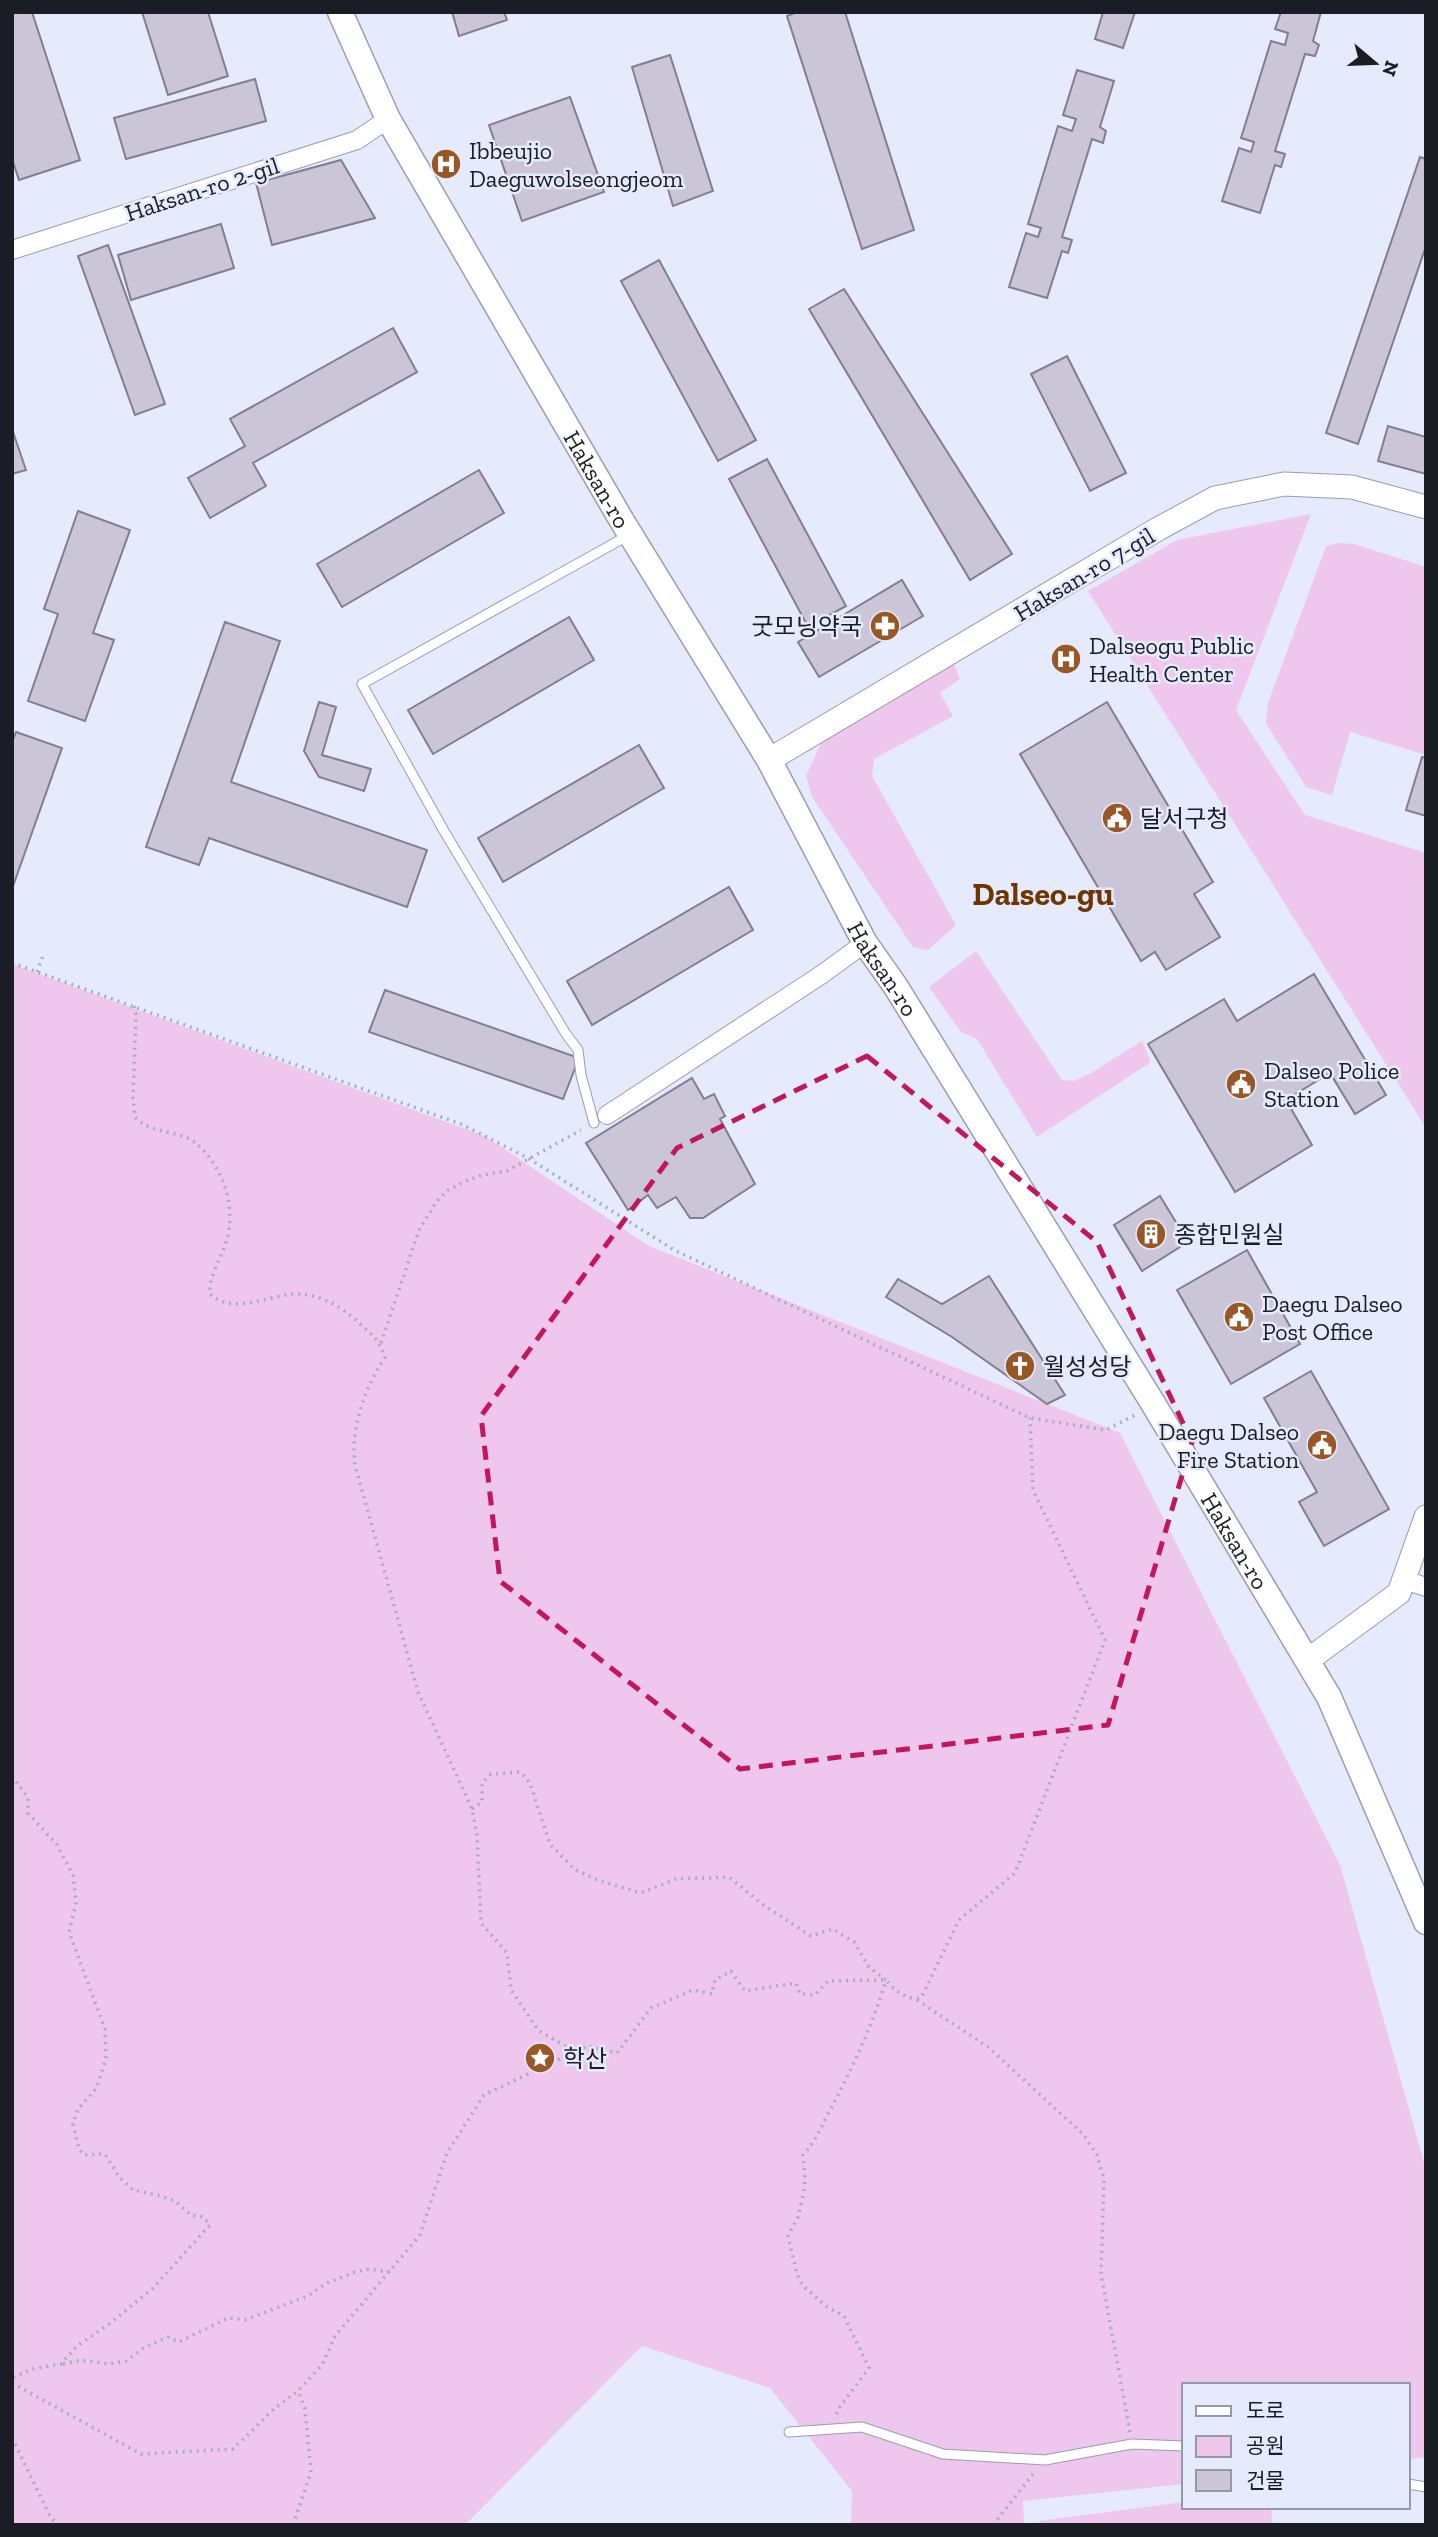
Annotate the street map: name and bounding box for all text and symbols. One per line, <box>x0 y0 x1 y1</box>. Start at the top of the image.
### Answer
north arrow <box>1340 28 1410 98</box>
text: N <box>1377 58 1404 79</box>
place label: Ibbeujio Daeguwolseongjeom <box>469 136 683 193</box>
hospital icon: Ibbeujio Daeguwolseongjeom <box>429 147 463 181</box>
street label: Haksan-ro 2-gil <box>121 150 283 228</box>
street label: Haksan-ro <box>558 425 637 533</box>
street label: Haksan-ro 7-gil <box>1009 521 1159 627</box>
pharmacy icon: 굿모닝약국 <box>868 609 902 643</box>
place label: 굿모닝약국 <box>752 612 862 641</box>
place label: Dalseogu Public Health Center <box>1089 631 1254 688</box>
hospital icon: Dalseogu Public Health Center <box>1049 642 1083 676</box>
public building icon: 달서구청 <box>1100 801 1134 835</box>
place label: 달서구청 <box>1140 804 1228 833</box>
district label: Dalseo-gu <box>972 875 1114 913</box>
street label: Haksan-ro <box>842 916 925 1021</box>
place label: Dalseo Police Station <box>1264 1056 1399 1113</box>
public building icon: Dalseo Police Station <box>1224 1067 1258 1101</box>
building icon: 종합민원실 <box>1134 1217 1168 1251</box>
place label: 종합민원실 <box>1174 1220 1284 1249</box>
place label: Daegu Dalseo Post Office <box>1262 1289 1403 1346</box>
public building icon: Daegu Dalseo Post Office <box>1222 1300 1256 1334</box>
church icon: 월성성당 <box>1003 1349 1037 1383</box>
place label: 월성성당 <box>1043 1352 1131 1381</box>
place label: Daegu Dalseo Fire Station <box>1158 1417 1299 1474</box>
public building icon: Daegu Dalseo Fire Station <box>1305 1428 1339 1462</box>
street label: Haksan-ro <box>1195 1487 1276 1595</box>
place icon: 학산 <box>523 2041 557 2075</box>
place label: 학산 <box>563 2044 607 2073</box>
legend <box>1182 2383 1410 2509</box>
text: 도로 <box>1246 2398 1285 2423</box>
text: 공원 <box>1246 2433 1285 2458</box>
text: 건물 <box>1246 2468 1285 2493</box>

